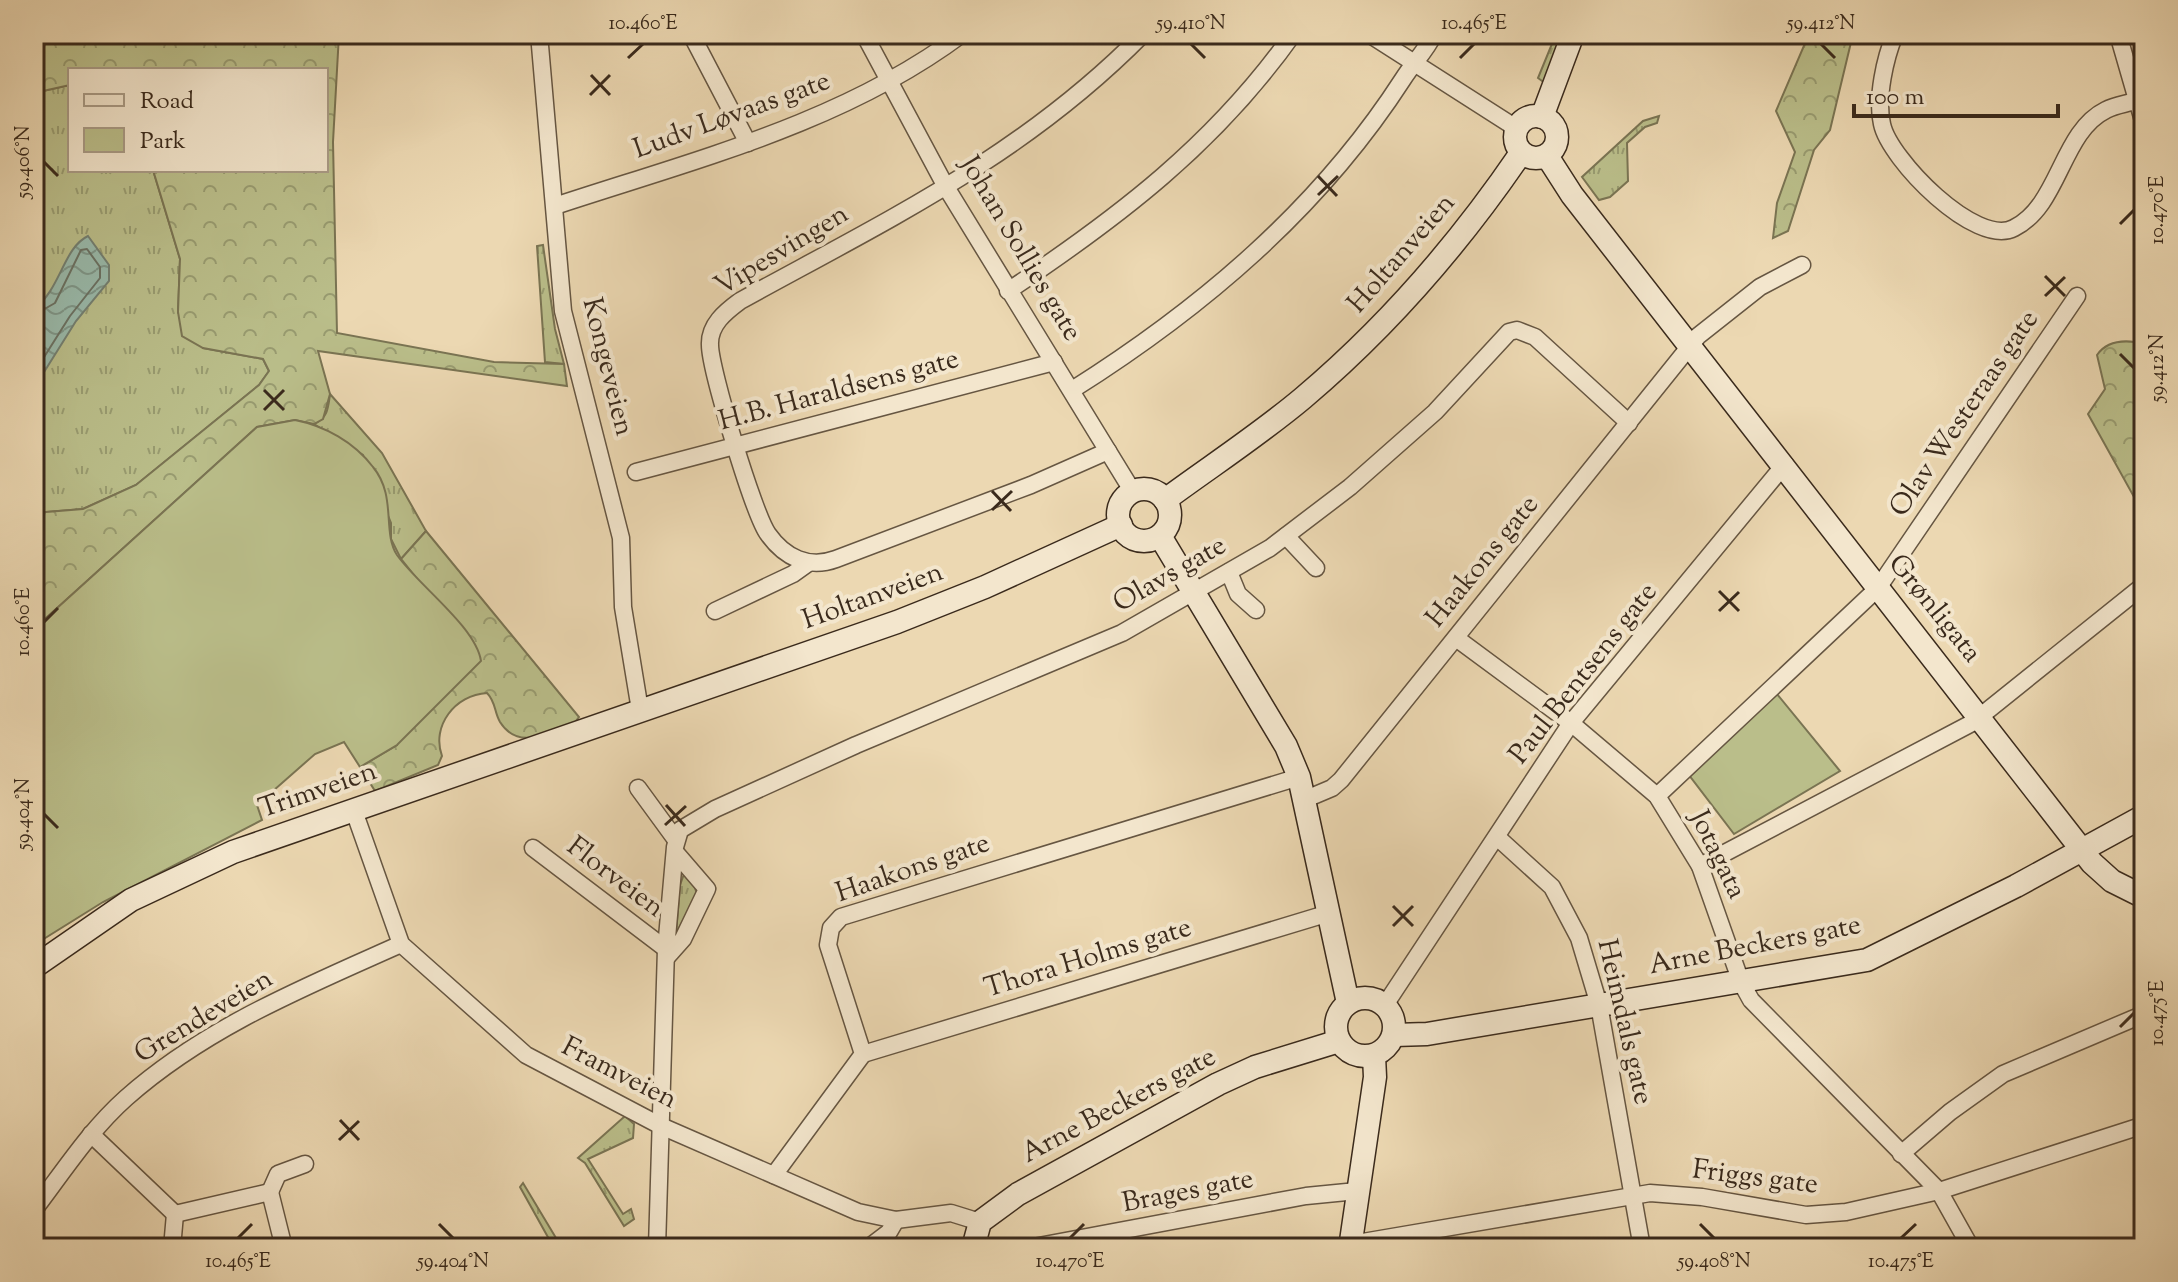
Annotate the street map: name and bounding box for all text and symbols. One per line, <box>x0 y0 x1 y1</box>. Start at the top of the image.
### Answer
text: 10.460°E <box>609 10 677 39</box>
text: 59.410°N <box>1155 10 1226 39</box>
text: 10.465°E <box>1441 10 1507 39</box>
text: 59.412°N <box>1786 10 1855 39</box>
street label: Ludv Løvaas gate <box>628 62 836 170</box>
legend <box>68 68 328 172</box>
scale bar <box>1854 68 2058 118</box>
text: 100 m <box>1866 81 1924 115</box>
text: Road <box>140 85 194 119</box>
text: 59.406°N <box>10 125 39 200</box>
text: Park <box>140 125 186 159</box>
street label: Johan Sollies gate <box>948 147 1091 349</box>
text: 10.470°E <box>2144 176 2173 244</box>
street label: Holtanveien <box>1339 185 1465 323</box>
street label: Vipesvingen <box>707 195 857 307</box>
street label: Kongeveien <box>571 294 643 440</box>
street label: Olav Westeraas gate <box>1881 302 2049 526</box>
text: 59.412°N <box>2144 334 2173 403</box>
street label: H.B. Haraldsens gate <box>715 340 963 442</box>
street label: Haakons gate <box>1417 487 1549 637</box>
street label: Olavs gate <box>1106 526 1234 624</box>
street label: Grønligata <box>1878 546 1990 672</box>
street label: Holtanveien <box>797 553 949 641</box>
street label: Paul Bentsens gate <box>1500 575 1668 773</box>
text: 10.460°E <box>10 588 39 656</box>
street label: Trimveien <box>254 752 382 830</box>
text: 59.404°N <box>10 778 39 851</box>
street label: Jotagata <box>1678 802 1756 906</box>
street label: Haakons gate <box>831 824 995 914</box>
street label: Florveien <box>558 828 672 928</box>
street label: Arne Beckers gate <box>1645 906 1865 986</box>
street label: Thora Holms gate <box>979 908 1197 1010</box>
street label: Heimdals gate <box>1586 935 1662 1109</box>
street label: Grendeveien <box>127 960 281 1074</box>
text: 10.475°E <box>2144 980 2173 1046</box>
street label: Framveien <box>554 1028 684 1120</box>
street label: Arne Beckers gate <box>1015 1038 1223 1174</box>
street label: Friggs gate <box>1690 1150 1820 1206</box>
street label: Brages gate <box>1119 1160 1257 1224</box>
text: 10.465°E <box>205 1248 271 1277</box>
text: 59.404°N <box>416 1248 489 1277</box>
text: 10.470°E <box>1036 1248 1104 1277</box>
text: 59.408°N <box>1676 1248 1751 1277</box>
text: 10.475°E <box>1868 1248 1934 1277</box>

